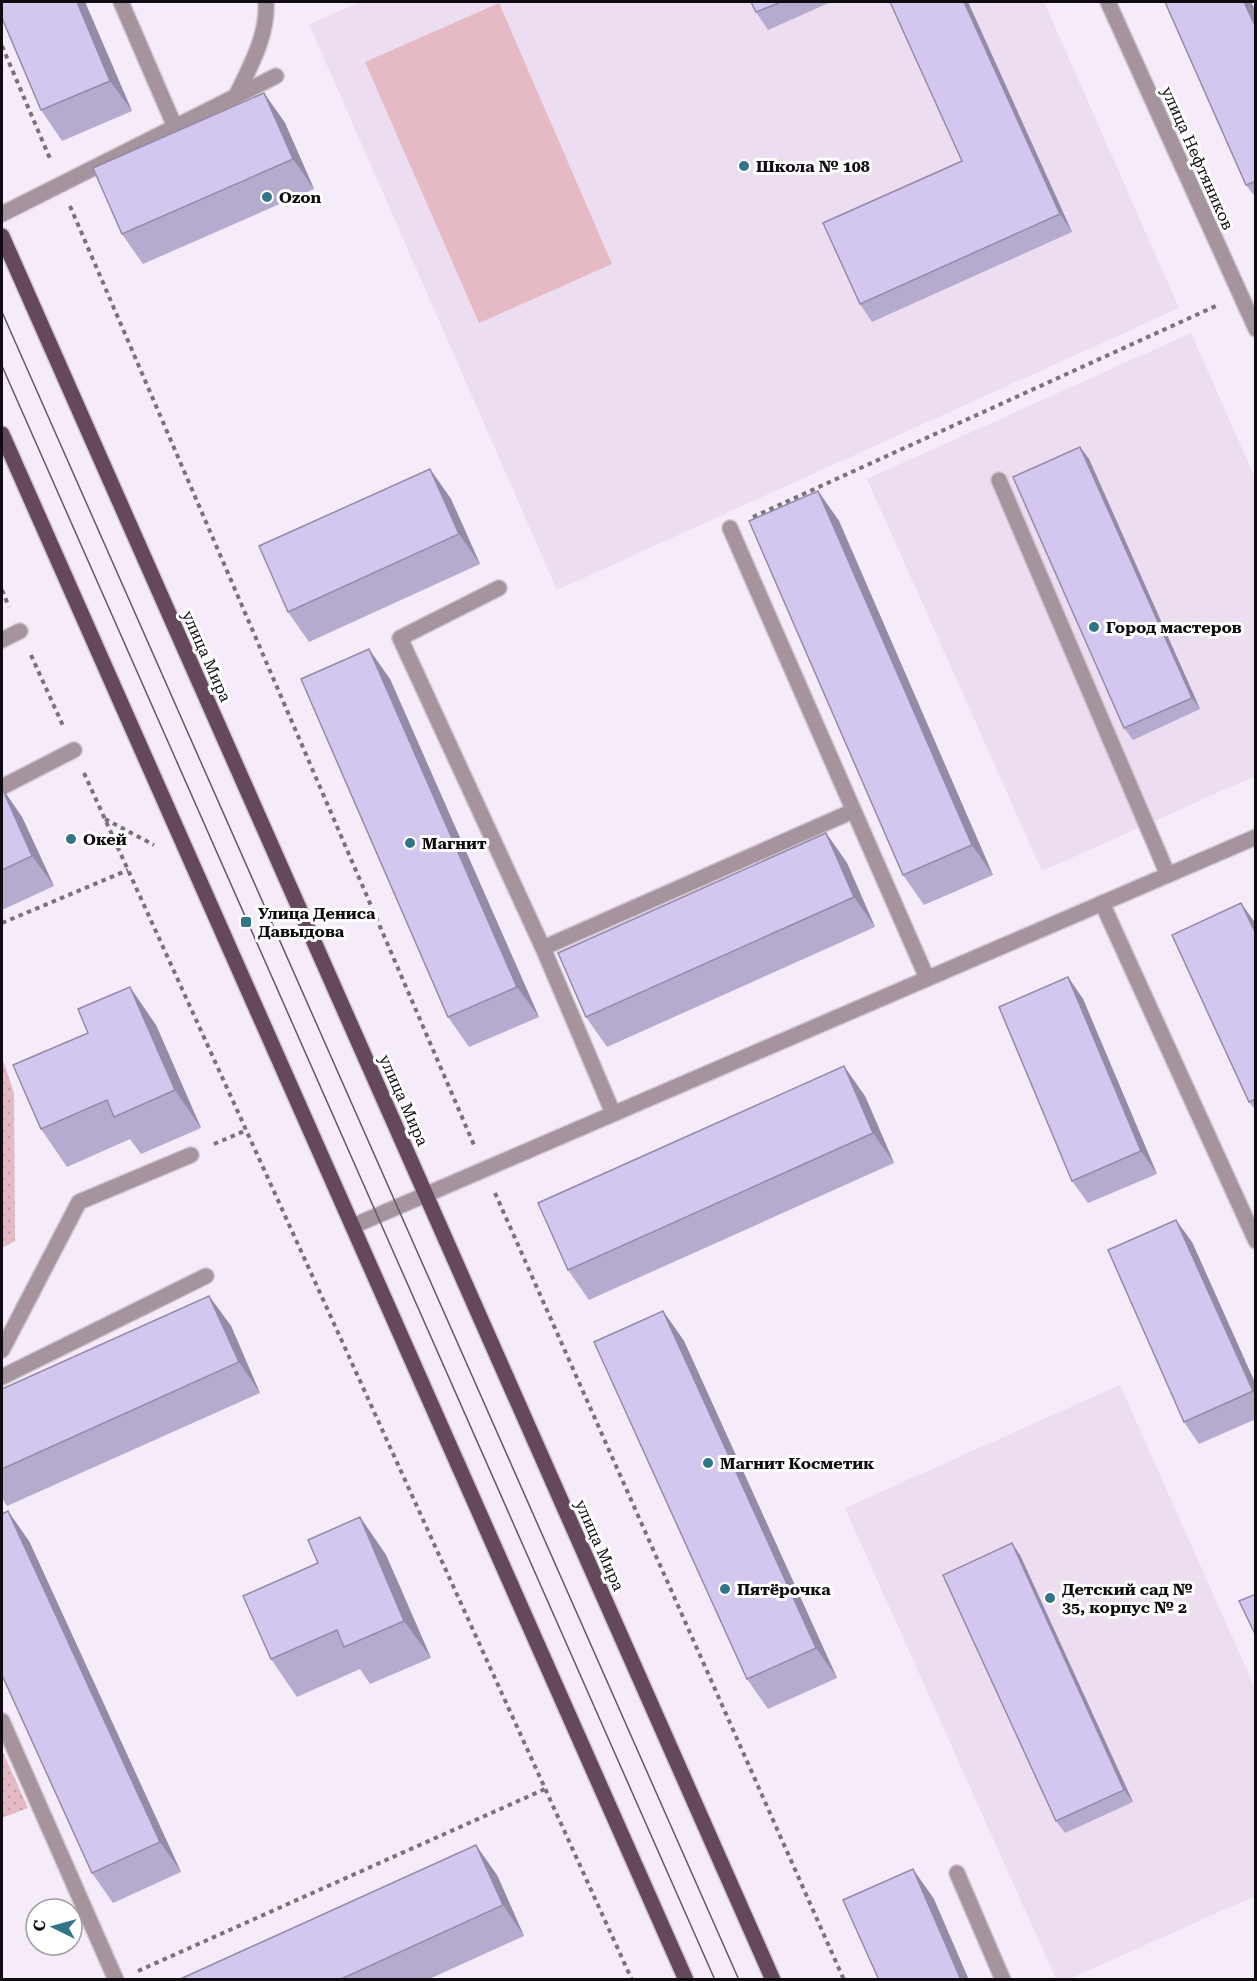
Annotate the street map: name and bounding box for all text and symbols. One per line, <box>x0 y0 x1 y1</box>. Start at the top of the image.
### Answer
street label: улица Нефтяников <box>1157 84 1238 233</box>
place label: Школа № 108 <box>756 157 870 176</box>
marker: Школа № 108 <box>737 159 751 173</box>
place label: Ozon <box>279 188 322 207</box>
marker: Ozon <box>260 190 274 204</box>
street label: улица Мира <box>178 608 235 705</box>
place label: Город мастеров <box>1106 618 1242 637</box>
marker: Город мастеров <box>1087 620 1101 634</box>
place label: Окей <box>83 830 127 849</box>
marker: Окей <box>64 832 78 846</box>
place label: Магнит <box>422 834 487 853</box>
marker: Магнит <box>403 836 417 850</box>
place label: Улица Дениса Давыдова <box>258 904 376 941</box>
marker: Улица Дениса Давыдова <box>239 915 253 929</box>
street label: улица Мира <box>375 1052 432 1149</box>
place label: Магнит Косметик <box>720 1454 874 1473</box>
marker: Магнит Косметик <box>701 1456 715 1470</box>
street label: улица Мира <box>571 1497 628 1594</box>
place label: Пятёрочка <box>737 1580 831 1599</box>
place label: Детский сад № 35, корпус № 2 <box>1062 1580 1193 1617</box>
marker: Пятёрочка <box>718 1582 732 1596</box>
marker: Детский сад № 35, корпус № 2 <box>1043 1591 1057 1605</box>
north arrow <box>24 1897 84 1957</box>
text: С <box>30 1919 50 1932</box>

